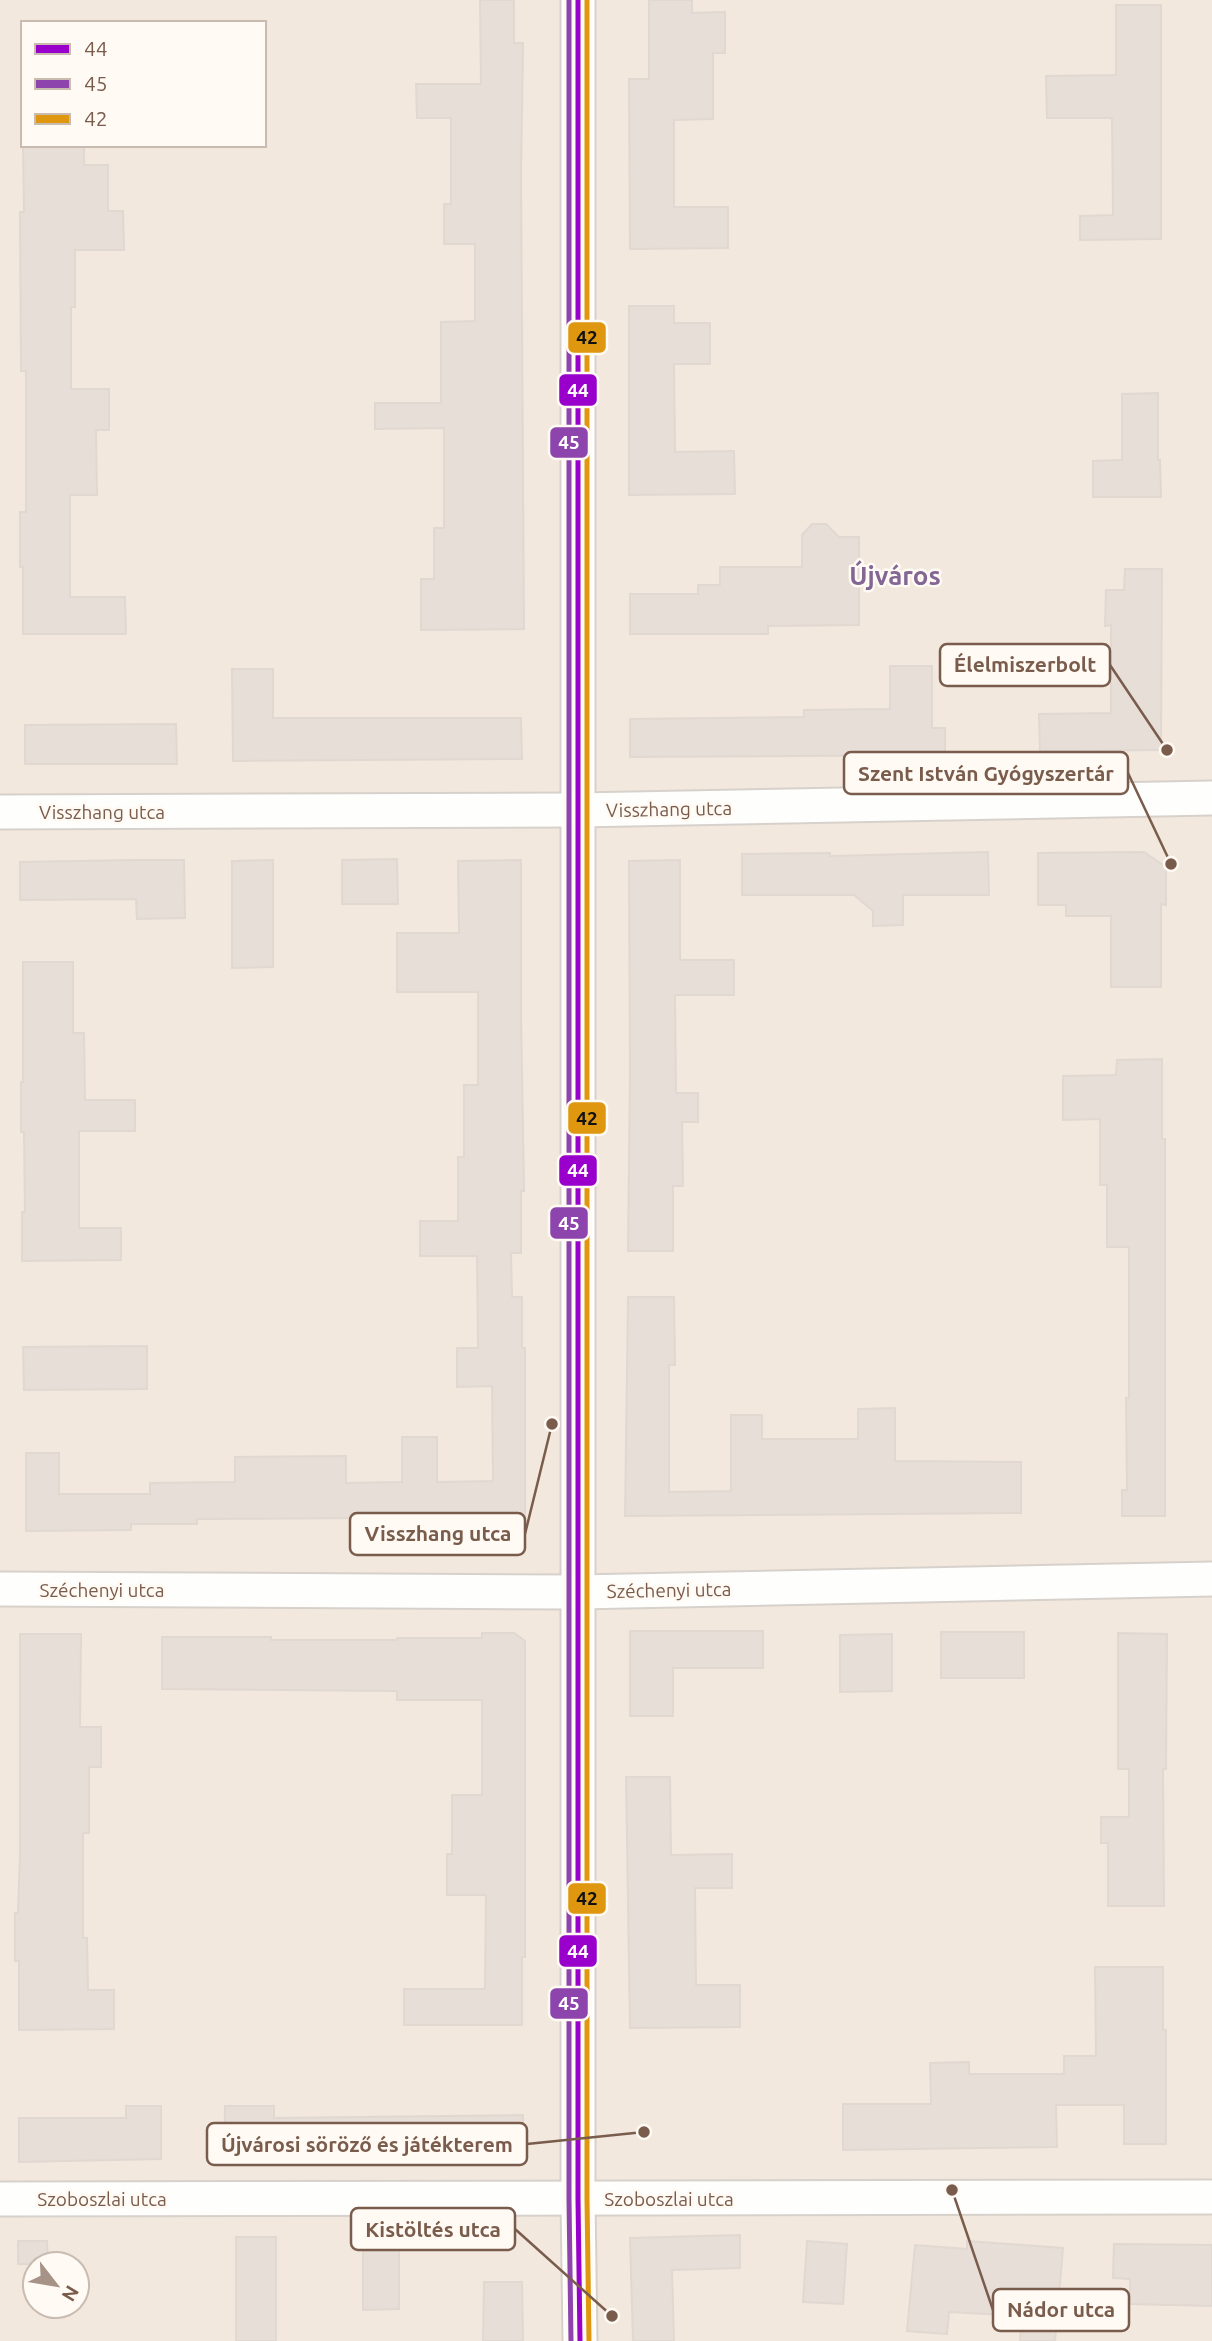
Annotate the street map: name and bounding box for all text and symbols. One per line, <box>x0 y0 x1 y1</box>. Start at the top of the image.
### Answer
legend <box>21 21 266 147</box>
text: 44 <box>84 36 108 60</box>
text: 45 <box>84 71 108 95</box>
text: 42 <box>84 106 108 130</box>
line badge: 42 <box>567 321 607 354</box>
text: 42 <box>576 326 598 348</box>
line badge: 44 <box>558 373 598 407</box>
text: 44 <box>567 379 589 401</box>
line badge: 45 <box>549 426 589 459</box>
text: 45 <box>558 431 580 453</box>
district label: Újváros <box>849 560 941 590</box>
callout: Élelmiszerbolt <box>940 644 1110 686</box>
text: Élelmiszerbolt <box>954 652 1096 676</box>
callout: Szent István Gyógyszertár <box>844 752 1128 794</box>
text: Szent István Gyógyszertár <box>858 761 1114 785</box>
street label: Visszhang utca <box>606 797 732 821</box>
street label: Visszhang utca <box>39 801 165 823</box>
line badge: 42 <box>567 1101 607 1135</box>
text: 42 <box>576 1107 598 1129</box>
line badge: 44 <box>558 1154 598 1187</box>
text: 44 <box>567 1159 589 1181</box>
line badge: 45 <box>549 1206 589 1240</box>
text: 45 <box>558 1212 580 1234</box>
callout: Visszhang utca <box>350 1513 525 1555</box>
text: Visszhang utca <box>365 1521 511 1545</box>
street label: Széchenyi utca <box>606 1578 732 1602</box>
street label: Széchenyi utca <box>40 1579 164 1601</box>
line badge: 42 <box>567 1882 607 1915</box>
text: 42 <box>576 1887 598 1909</box>
line badge: 44 <box>558 1934 598 1968</box>
text: 44 <box>567 1940 589 1962</box>
line badge: 45 <box>549 1987 589 2020</box>
text: 45 <box>558 1992 580 2014</box>
callout: Újvárosi söröző és játékterem <box>207 2123 527 2165</box>
text: Újvárosi söröző és játékterem <box>221 2132 513 2156</box>
street label: Szoboszlai utca <box>37 2188 167 2210</box>
street label: Szoboszlai utca <box>604 2188 734 2210</box>
callout: Kistöltés utca <box>351 2208 515 2250</box>
text: Kistöltés utca <box>365 2217 501 2241</box>
north arrow <box>21 2250 91 2320</box>
text: N <box>57 2282 84 2306</box>
callout: Nádor utca <box>993 2289 1129 2331</box>
text: Nádor utca <box>1007 2297 1115 2321</box>

